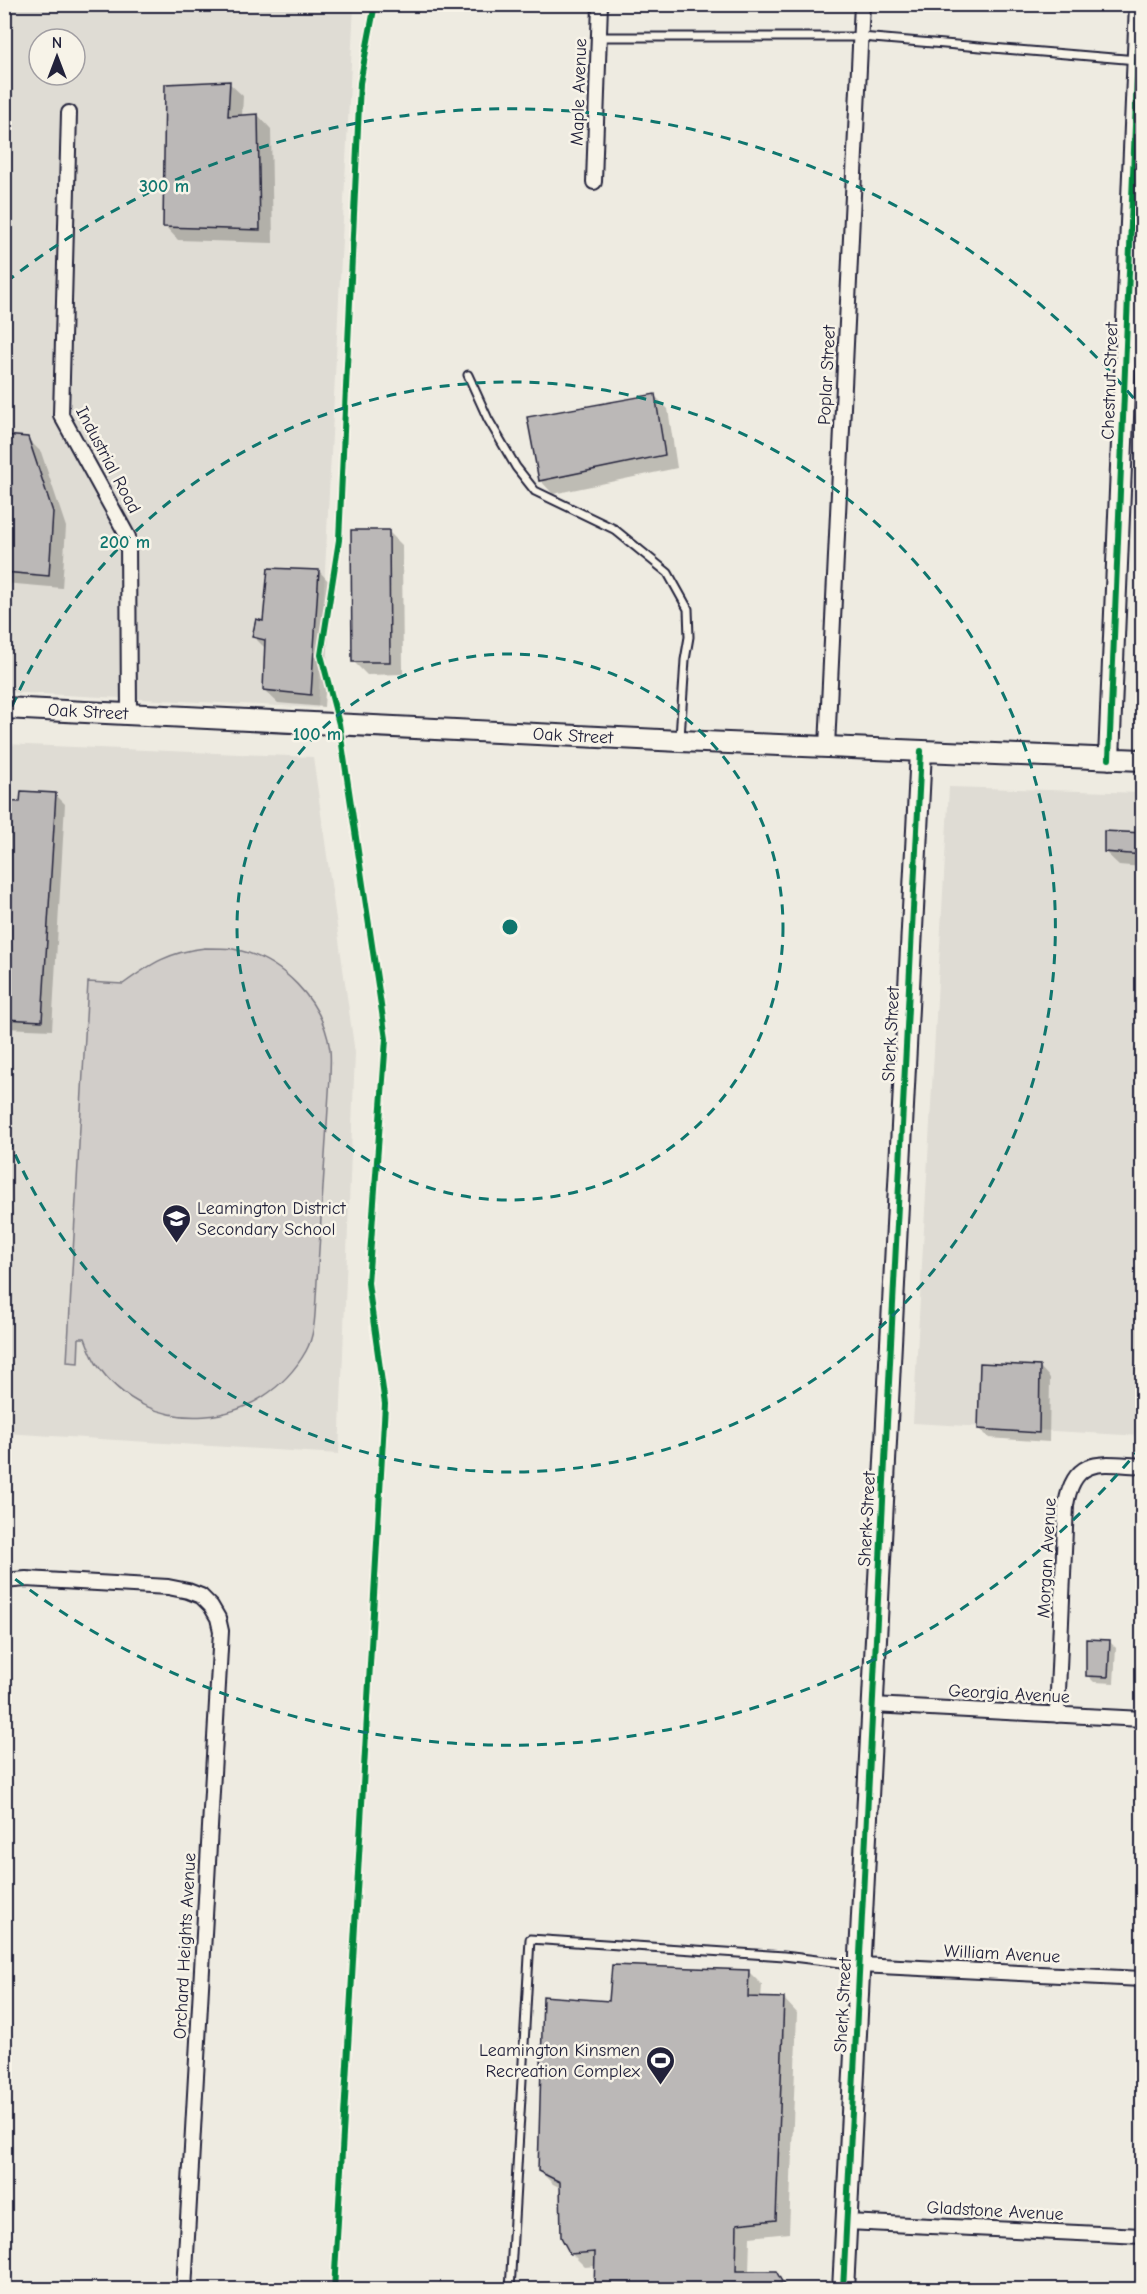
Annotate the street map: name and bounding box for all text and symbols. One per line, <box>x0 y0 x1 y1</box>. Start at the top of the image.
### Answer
north arrow <box>27 27 87 87</box>
text: N <box>52 34 62 52</box>
street label: Maple Avenue <box>567 38 591 146</box>
text: 300 m <box>139 176 189 197</box>
street label: Chestnut Street <box>1097 321 1123 440</box>
street label: Poplar Street <box>814 324 840 425</box>
street label: Industrial Road <box>71 403 145 517</box>
text: 200 m <box>100 532 150 553</box>
street label: Oak Street <box>47 699 130 725</box>
street label: Oak Street <box>532 723 615 749</box>
text: 100 m <box>293 724 341 745</box>
centre of rings <box>500 917 520 937</box>
street label: Sherk Street <box>878 985 904 1082</box>
place label: Leamington District Secondary School <box>197 1198 347 1240</box>
school or university icon: Leamington District Secondary School <box>160 1202 192 1244</box>
street label: Sherk Street <box>854 1470 880 1567</box>
street label: Morgan Avenue <box>1033 1497 1061 1619</box>
street label: Georgia Avenue <box>948 1680 1070 1708</box>
street label: Orchard Heights Avenue <box>170 1852 200 2040</box>
street label: William Avenue <box>943 1940 1061 1968</box>
street label: Sherk Street <box>830 1956 856 2053</box>
place label: Leamington Kinsmen Recreation Complex <box>479 2040 640 2082</box>
sports icon: Leamington Kinsmen Recreation Complex <box>645 2044 677 2086</box>
street label: Gladstone Avenue <box>926 2197 1064 2225</box>

